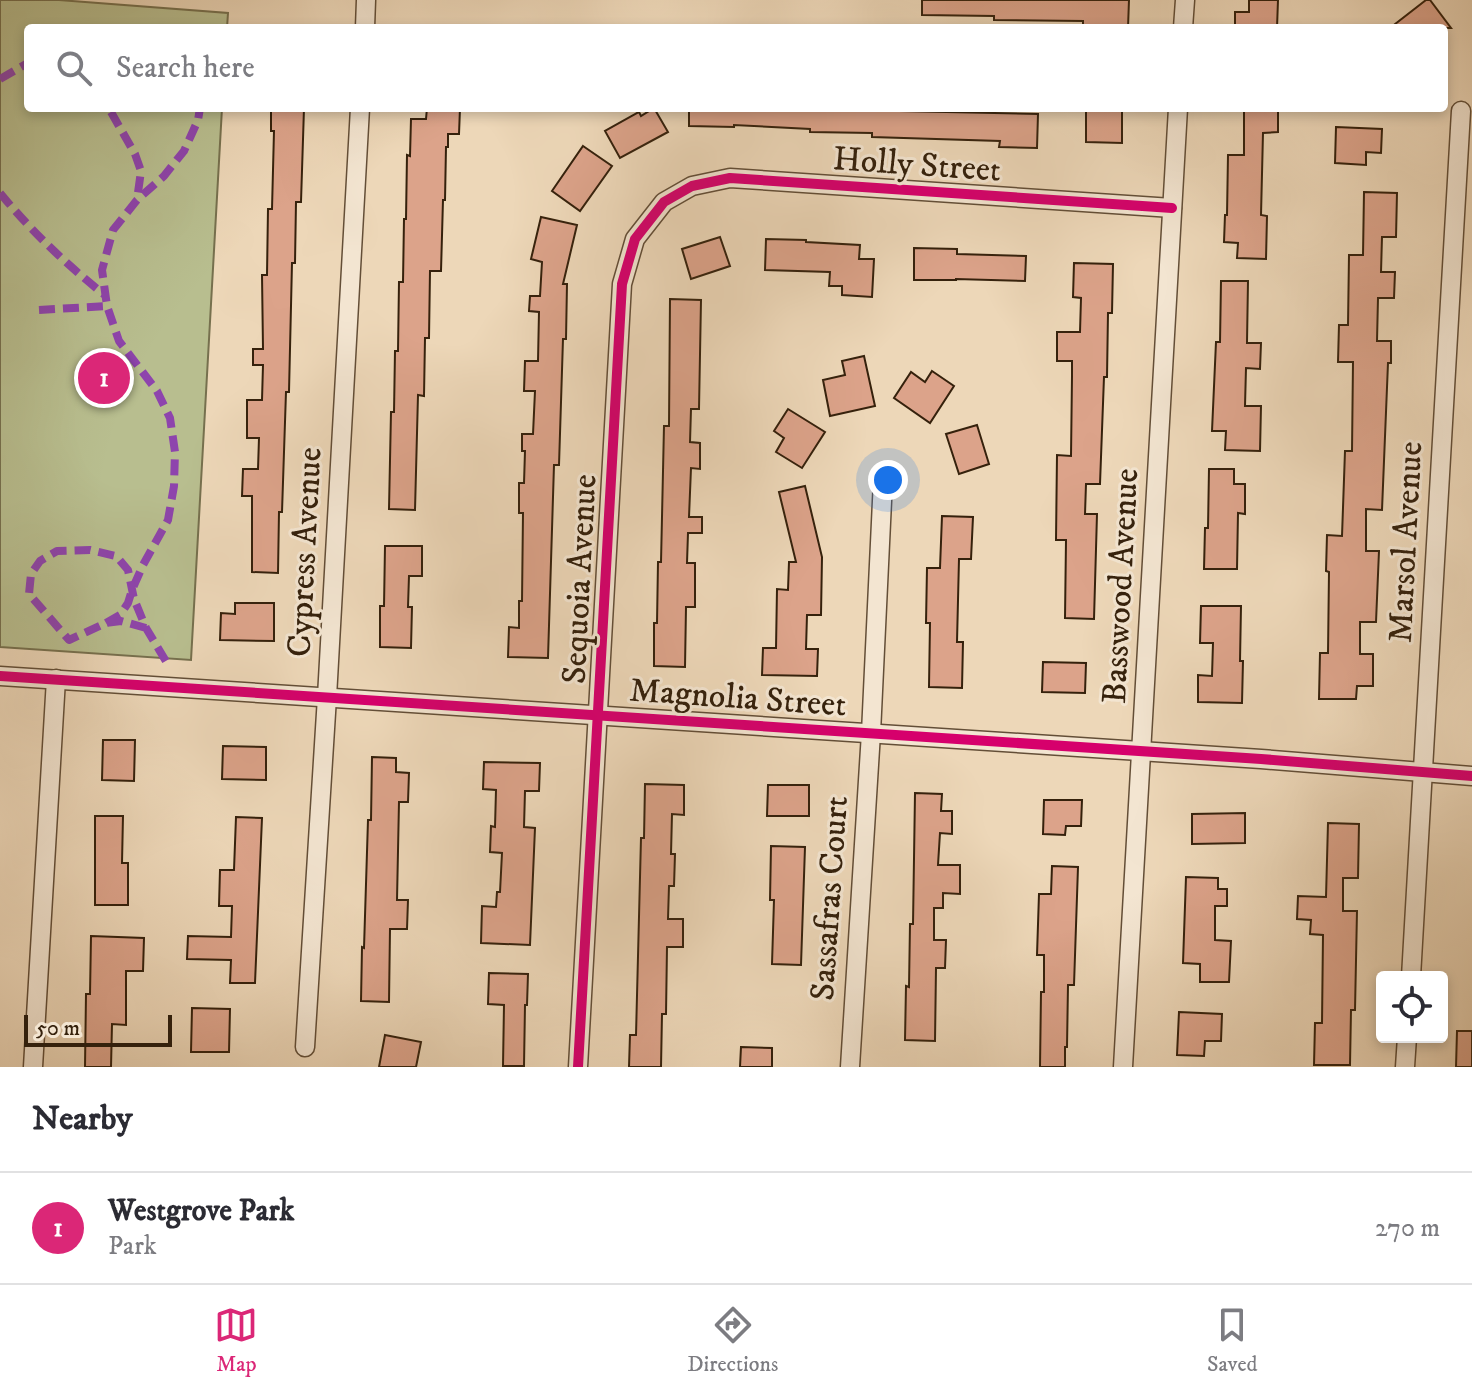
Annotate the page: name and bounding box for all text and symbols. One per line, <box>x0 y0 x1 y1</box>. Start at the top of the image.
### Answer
search box <box>24 24 1448 112</box>
icon: search <box>52 46 96 90</box>
text: Search here <box>116 50 255 87</box>
street label: Holly Street <box>831 138 1002 192</box>
pin: 1 <box>78 348 130 408</box>
street label: Marsol Avenue <box>1380 440 1432 644</box>
street label: Cypress Avenue <box>279 446 331 658</box>
your location <box>868 460 908 500</box>
street label: Basswood Avenue <box>1094 467 1148 705</box>
street label: Sequoia Avenue <box>554 473 606 685</box>
street label: Magnolia Street <box>628 669 848 727</box>
street label: Sassafras Court <box>802 794 858 1002</box>
map controls <box>1376 971 1448 1043</box>
button: locate <box>1376 971 1448 1043</box>
scale bar <box>24 1011 172 1047</box>
text: 50 m <box>36 1015 80 1042</box>
text: Nearby <box>32 1098 133 1140</box>
text: Westgrove Park <box>108 1193 294 1230</box>
text: 1 <box>53 1212 63 1245</box>
text: 270 m <box>1375 1212 1440 1245</box>
text: Park <box>108 1230 157 1263</box>
tab: Map <box>214 1303 258 1378</box>
tab: Directions <box>687 1303 778 1378</box>
tab: Saved <box>1207 1303 1258 1378</box>

